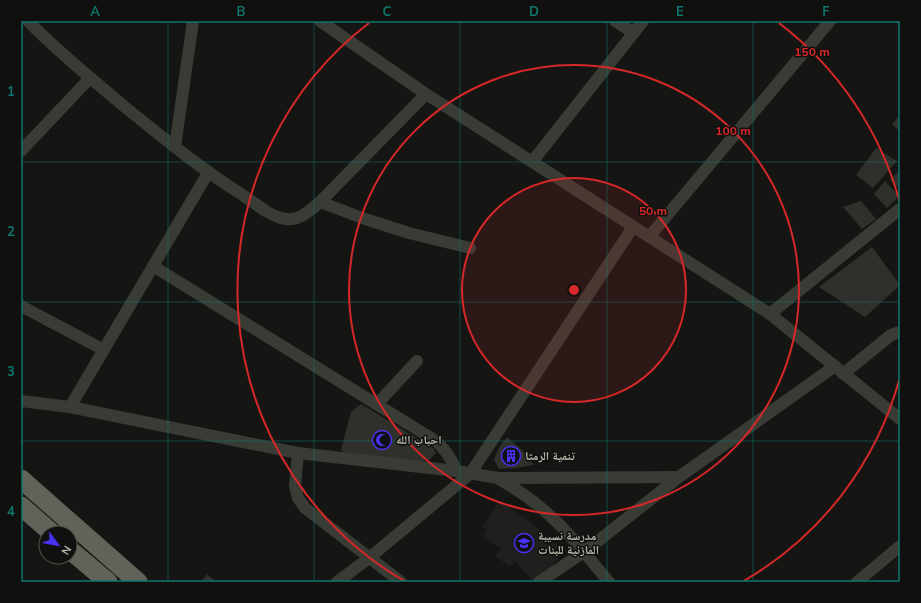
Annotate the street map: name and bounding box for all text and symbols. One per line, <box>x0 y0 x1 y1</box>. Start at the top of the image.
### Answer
text: A <box>90 3 100 21</box>
text: B <box>237 3 246 21</box>
text: C <box>383 3 392 21</box>
text: D <box>529 3 539 21</box>
text: E <box>676 3 684 21</box>
text: F <box>822 3 830 21</box>
text: 150 m <box>794 44 830 60</box>
text: 1 <box>7 83 15 101</box>
text: 100 m <box>715 123 751 139</box>
text: 50 m <box>639 203 667 219</box>
text: 2 <box>7 223 15 241</box>
centre of rings <box>567 283 581 297</box>
text: 3 <box>7 363 15 381</box>
mosque icon: احباب الله <box>371 429 393 451</box>
place label: احباب الله <box>396 432 442 448</box>
building icon: تنمية الرمثا <box>500 445 522 467</box>
place label: تنمية الرمثا <box>525 448 576 464</box>
text: 4 <box>7 503 15 521</box>
north arrow <box>38 525 78 565</box>
place label: مدرسة نسيبة المازنية للبنات <box>538 528 599 558</box>
school or university icon: مدرسة نسيبة المازنية للبنات <box>513 532 535 554</box>
text: N <box>58 543 75 558</box>

